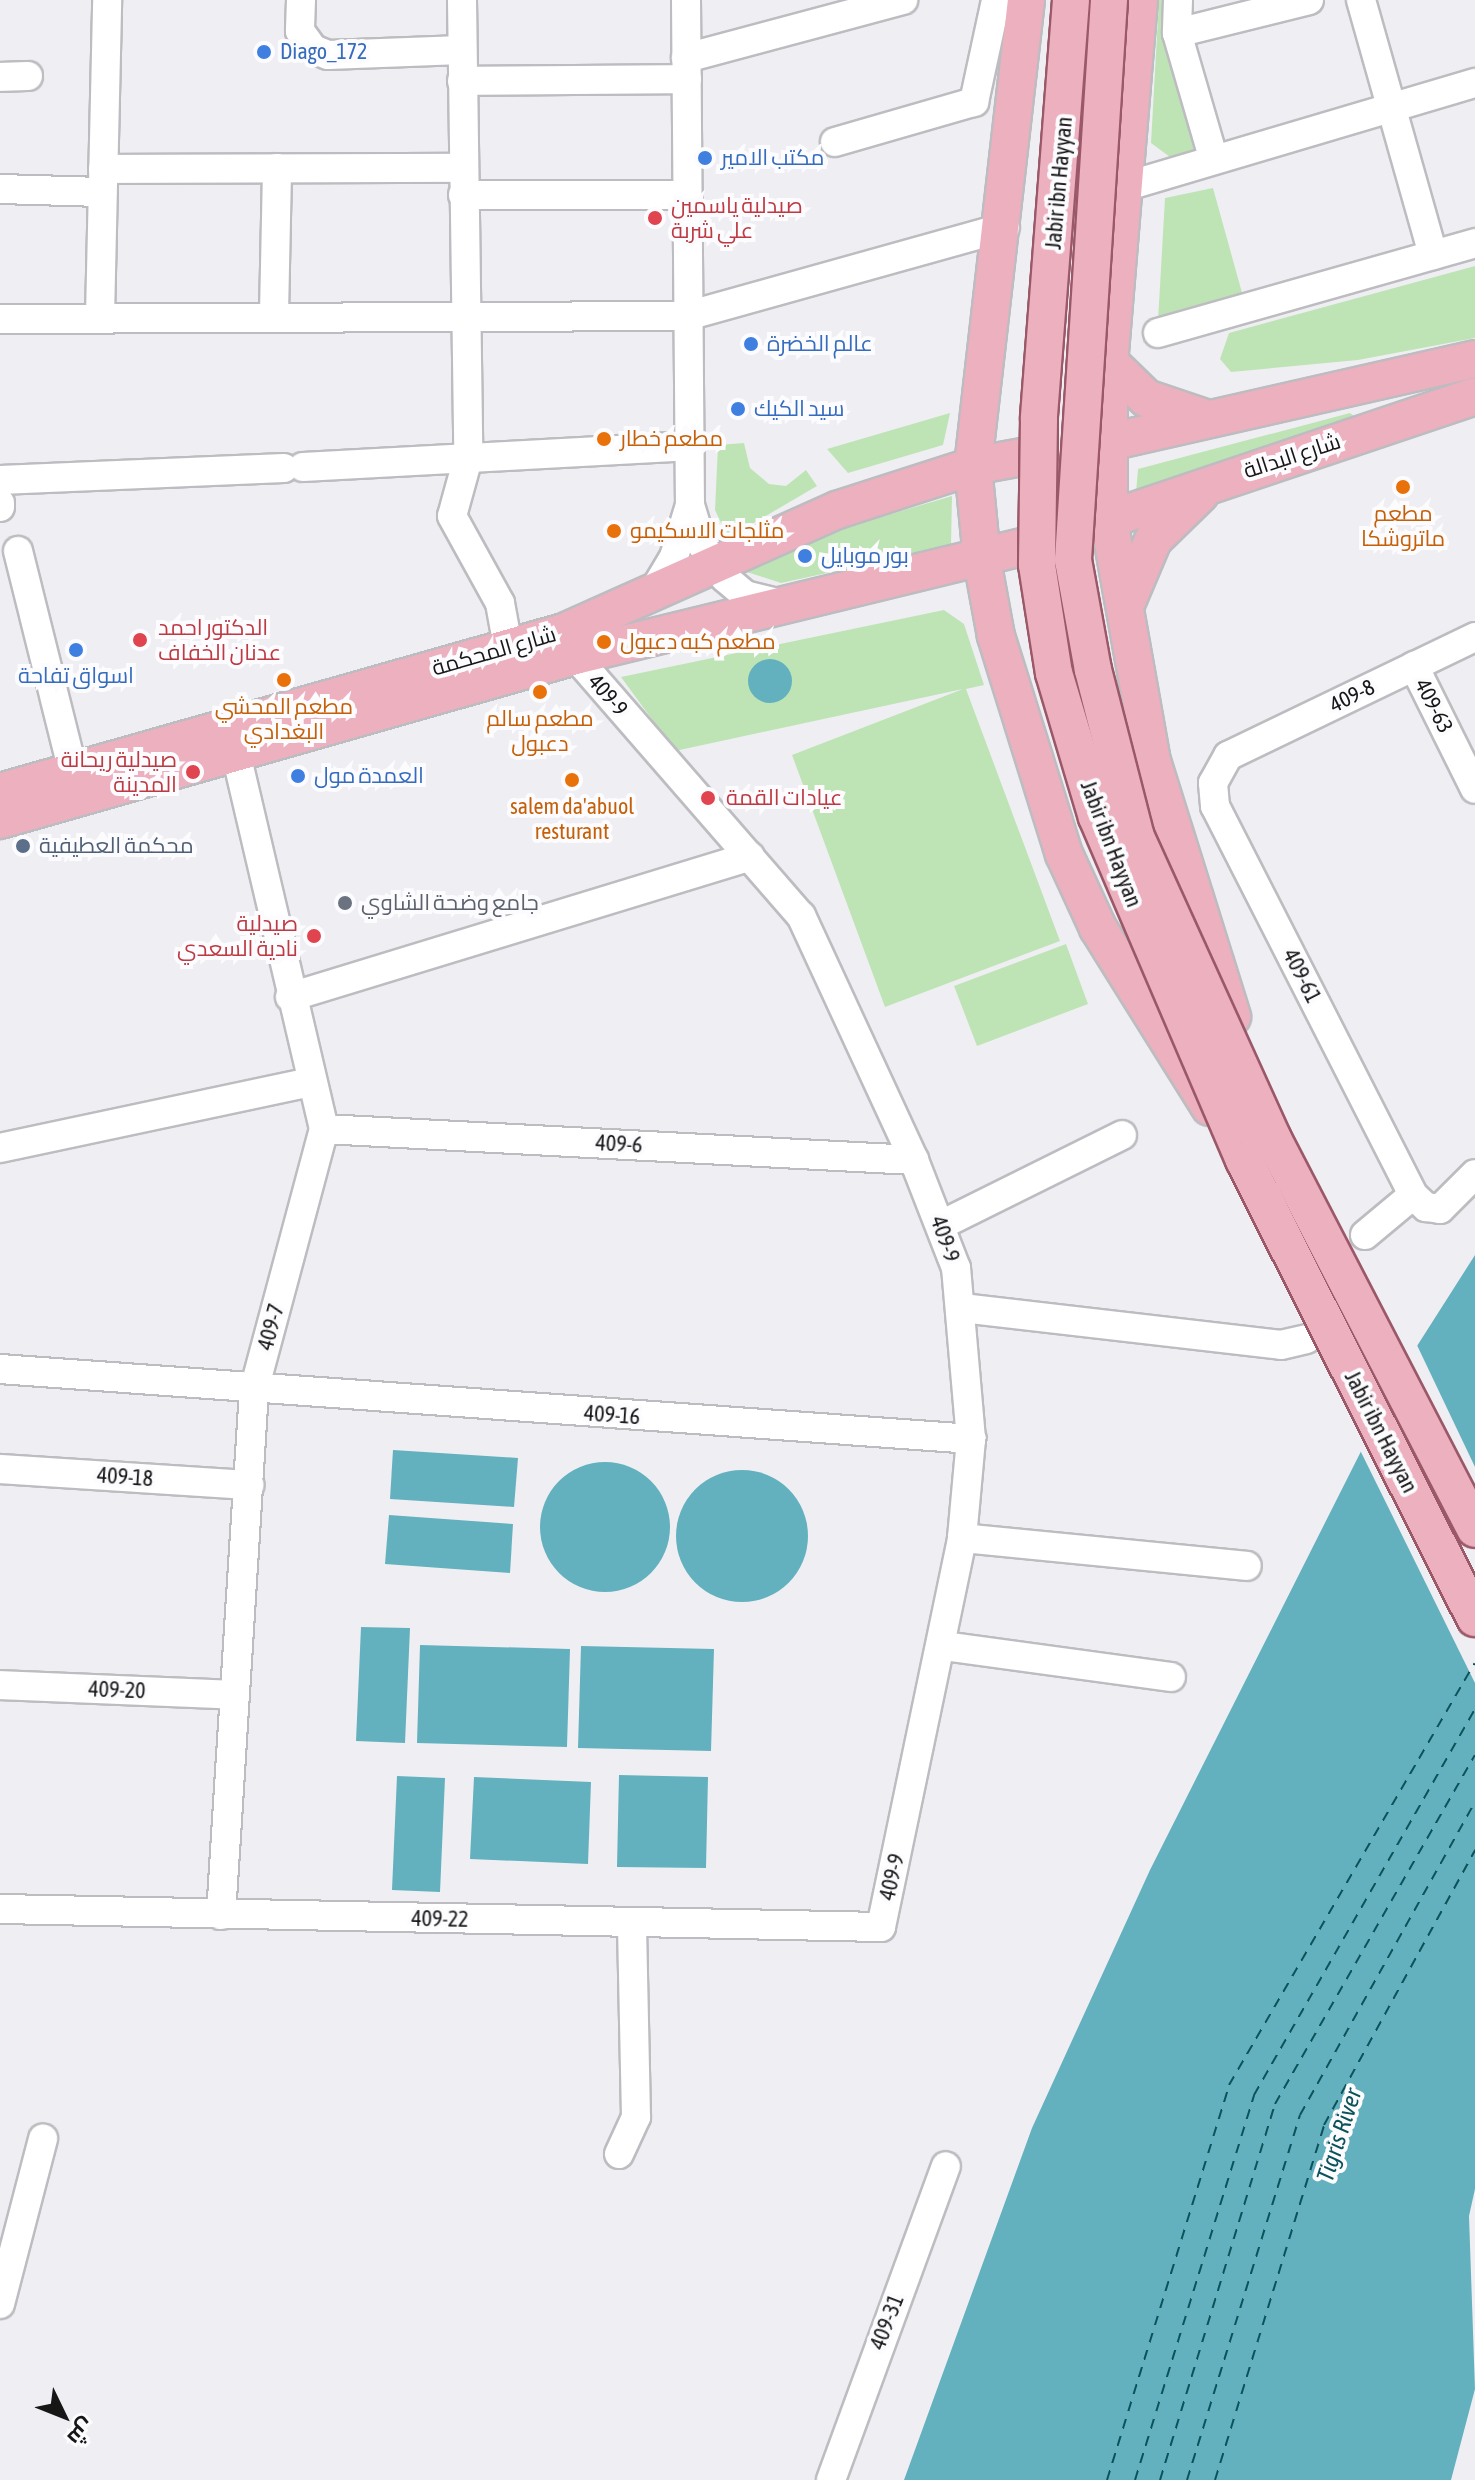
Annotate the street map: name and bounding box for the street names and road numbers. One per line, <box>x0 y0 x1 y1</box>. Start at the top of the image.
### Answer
street label: Jabir ibn Hayyan <box>1040 115 1078 251</box>
street label: شارع البدالة <box>1240 428 1344 484</box>
street label: شارع المحكمة <box>429 621 559 681</box>
street label: 409-9 <box>583 669 633 721</box>
street label: 409-8 <box>1325 674 1379 718</box>
street label: 409-63 <box>1409 675 1459 737</box>
street label: Jabir ibn Hayyan <box>1075 777 1147 911</box>
street label: 409-61 <box>1277 945 1327 1007</box>
street label: 409-6 <box>595 1130 643 1158</box>
street label: 409-9 <box>925 1213 965 1265</box>
street label: 409-7 <box>252 1301 290 1353</box>
street label: Jabir ibn Hayyan <box>1339 1367 1423 1497</box>
street label: 409-16 <box>583 1400 641 1430</box>
street label: 409-18 <box>96 1462 154 1492</box>
street label: 409-20 <box>88 1676 146 1704</box>
street label: 409-9 <box>874 1851 910 1903</box>
street label: 409-22 <box>411 1905 469 1933</box>
street label: 409-31 <box>864 2291 910 2353</box>

